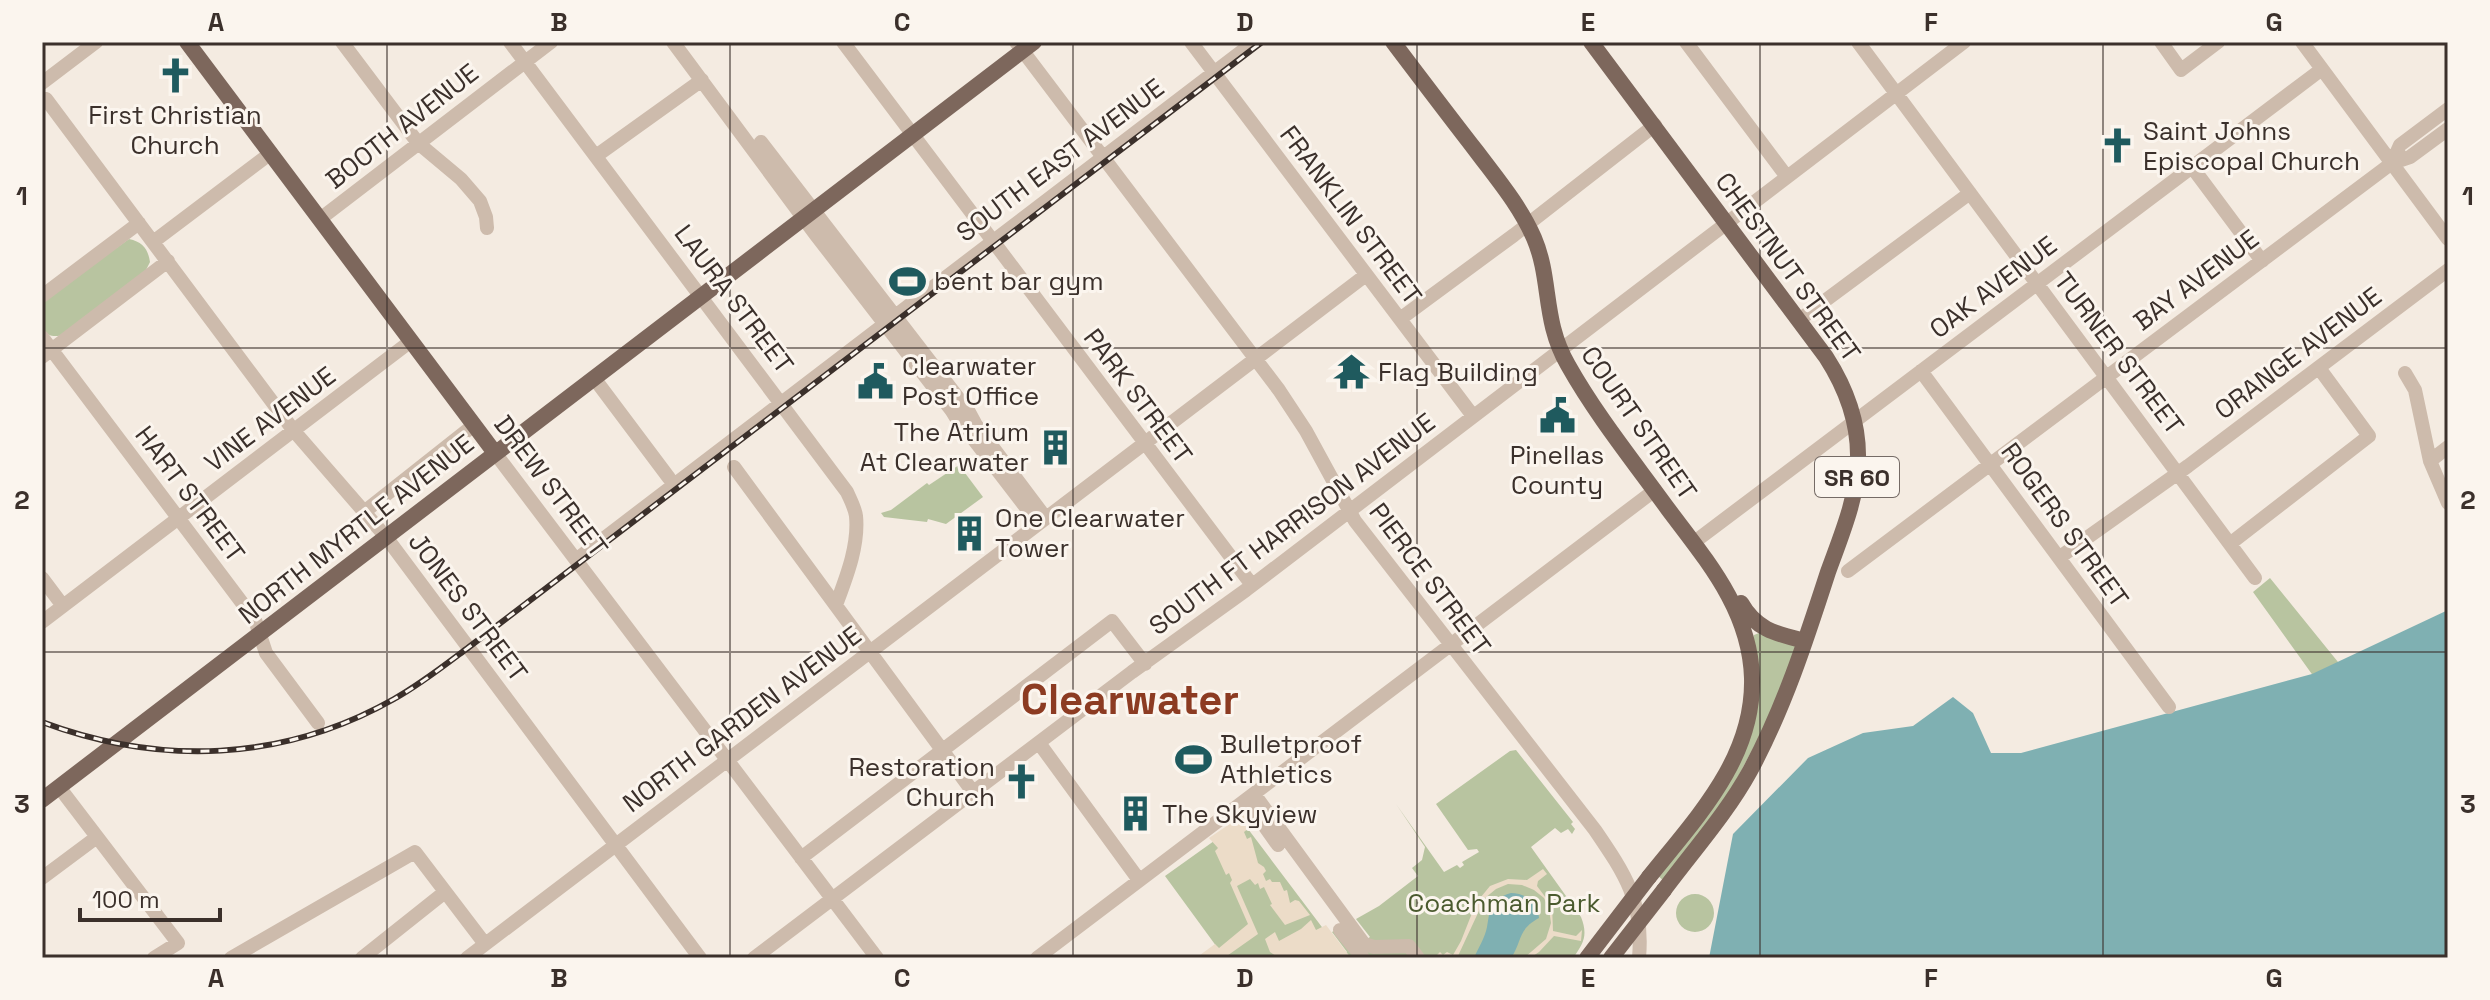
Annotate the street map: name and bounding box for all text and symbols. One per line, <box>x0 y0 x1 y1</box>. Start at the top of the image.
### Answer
text: A <box>208 5 225 39</box>
text: B <box>550 5 568 39</box>
text: C <box>894 5 910 39</box>
text: D <box>1236 5 1254 39</box>
text: E <box>1581 5 1595 39</box>
text: F <box>1924 5 1938 39</box>
text: G <box>2265 5 2283 39</box>
street label: BOOTH AVENUE <box>319 56 485 196</box>
church icon: First Christian Church <box>156 57 194 95</box>
street label: SOUTH EAST AVENUE <box>949 71 1171 249</box>
place label: First Christian Church <box>88 98 262 162</box>
place label: Saint Johns Episcopal Church <box>2143 114 2360 178</box>
street label: FRANKLIN STREET <box>1272 119 1430 311</box>
church icon: Saint Johns Episcopal Church <box>2098 127 2136 165</box>
street label: CHESTNUT STREET <box>1708 166 1868 368</box>
text: 1 <box>16 179 28 213</box>
text: 1 <box>2462 179 2474 213</box>
street label: LAURA STREET <box>667 218 801 380</box>
street label: BAY AVENUE <box>2127 222 2265 338</box>
street label: OAK AVENUE <box>1923 228 2063 346</box>
sports icon: bent bar gym <box>889 262 927 300</box>
place label: bent bar gym <box>934 264 1104 298</box>
street label: TURNER STREET <box>2047 265 2191 441</box>
street label: ORANGE AVENUE <box>2208 279 2388 427</box>
street label: PARK STREET <box>1076 322 1200 470</box>
street label: COURT STREET <box>1573 339 1705 507</box>
place label: Clearwater Post Office <box>902 349 1039 413</box>
temple icon: Flag Building <box>1333 353 1371 391</box>
place label: Flag Building <box>1378 355 1538 389</box>
street label: VINE AVENUE <box>198 359 342 479</box>
public building icon: Clearwater Post Office <box>857 362 895 400</box>
public building icon: Pinellas County <box>1538 397 1576 435</box>
street label: SOUTH FT HARRISON AVENUE <box>1142 405 1442 643</box>
street label: DREW STREET <box>487 408 615 564</box>
place label: The Atrium At Clearwater <box>860 415 1029 479</box>
street label: HART STREET <box>128 419 252 569</box>
street label: NORTH MYRTLE AVENUE <box>231 426 481 632</box>
building icon: The Atrium At Clearwater <box>1036 428 1074 466</box>
street label: ROGERS STREET <box>1994 436 2136 614</box>
place label: Pinellas County <box>1510 438 1604 502</box>
road number: SR 60 <box>1815 457 1899 497</box>
text: 2 <box>14 483 30 517</box>
text: 2 <box>2460 483 2476 517</box>
street label: PIERCE STREET <box>1362 496 1498 662</box>
place label: One Clearwater Tower <box>995 501 1185 565</box>
building icon: One Clearwater Tower <box>950 514 988 552</box>
street label: JONES STREET <box>401 526 535 688</box>
street label: NORTH GARDEN AVENUE <box>616 618 868 820</box>
district label: Clearwater <box>1021 673 1239 726</box>
place label: Bulletproof Athletics <box>1220 727 1362 791</box>
sports icon: Bulletproof Athletics <box>1175 740 1213 778</box>
place label: Restoration Church <box>848 750 995 814</box>
church icon: Restoration Church <box>1002 763 1040 801</box>
text: 3 <box>14 787 30 821</box>
text: 3 <box>2460 787 2476 821</box>
building icon: The Skyview <box>1117 795 1155 833</box>
place label: The Skyview <box>1162 797 1317 831</box>
scale bar <box>80 872 220 922</box>
text: 100 m <box>92 884 160 915</box>
park label: Coachman Park <box>1408 886 1600 920</box>
text: A <box>208 961 225 995</box>
text: B <box>550 961 568 995</box>
text: C <box>894 961 910 995</box>
text: D <box>1236 961 1254 995</box>
text: E <box>1581 961 1595 995</box>
text: F <box>1924 961 1938 995</box>
text: G <box>2265 961 2283 995</box>

